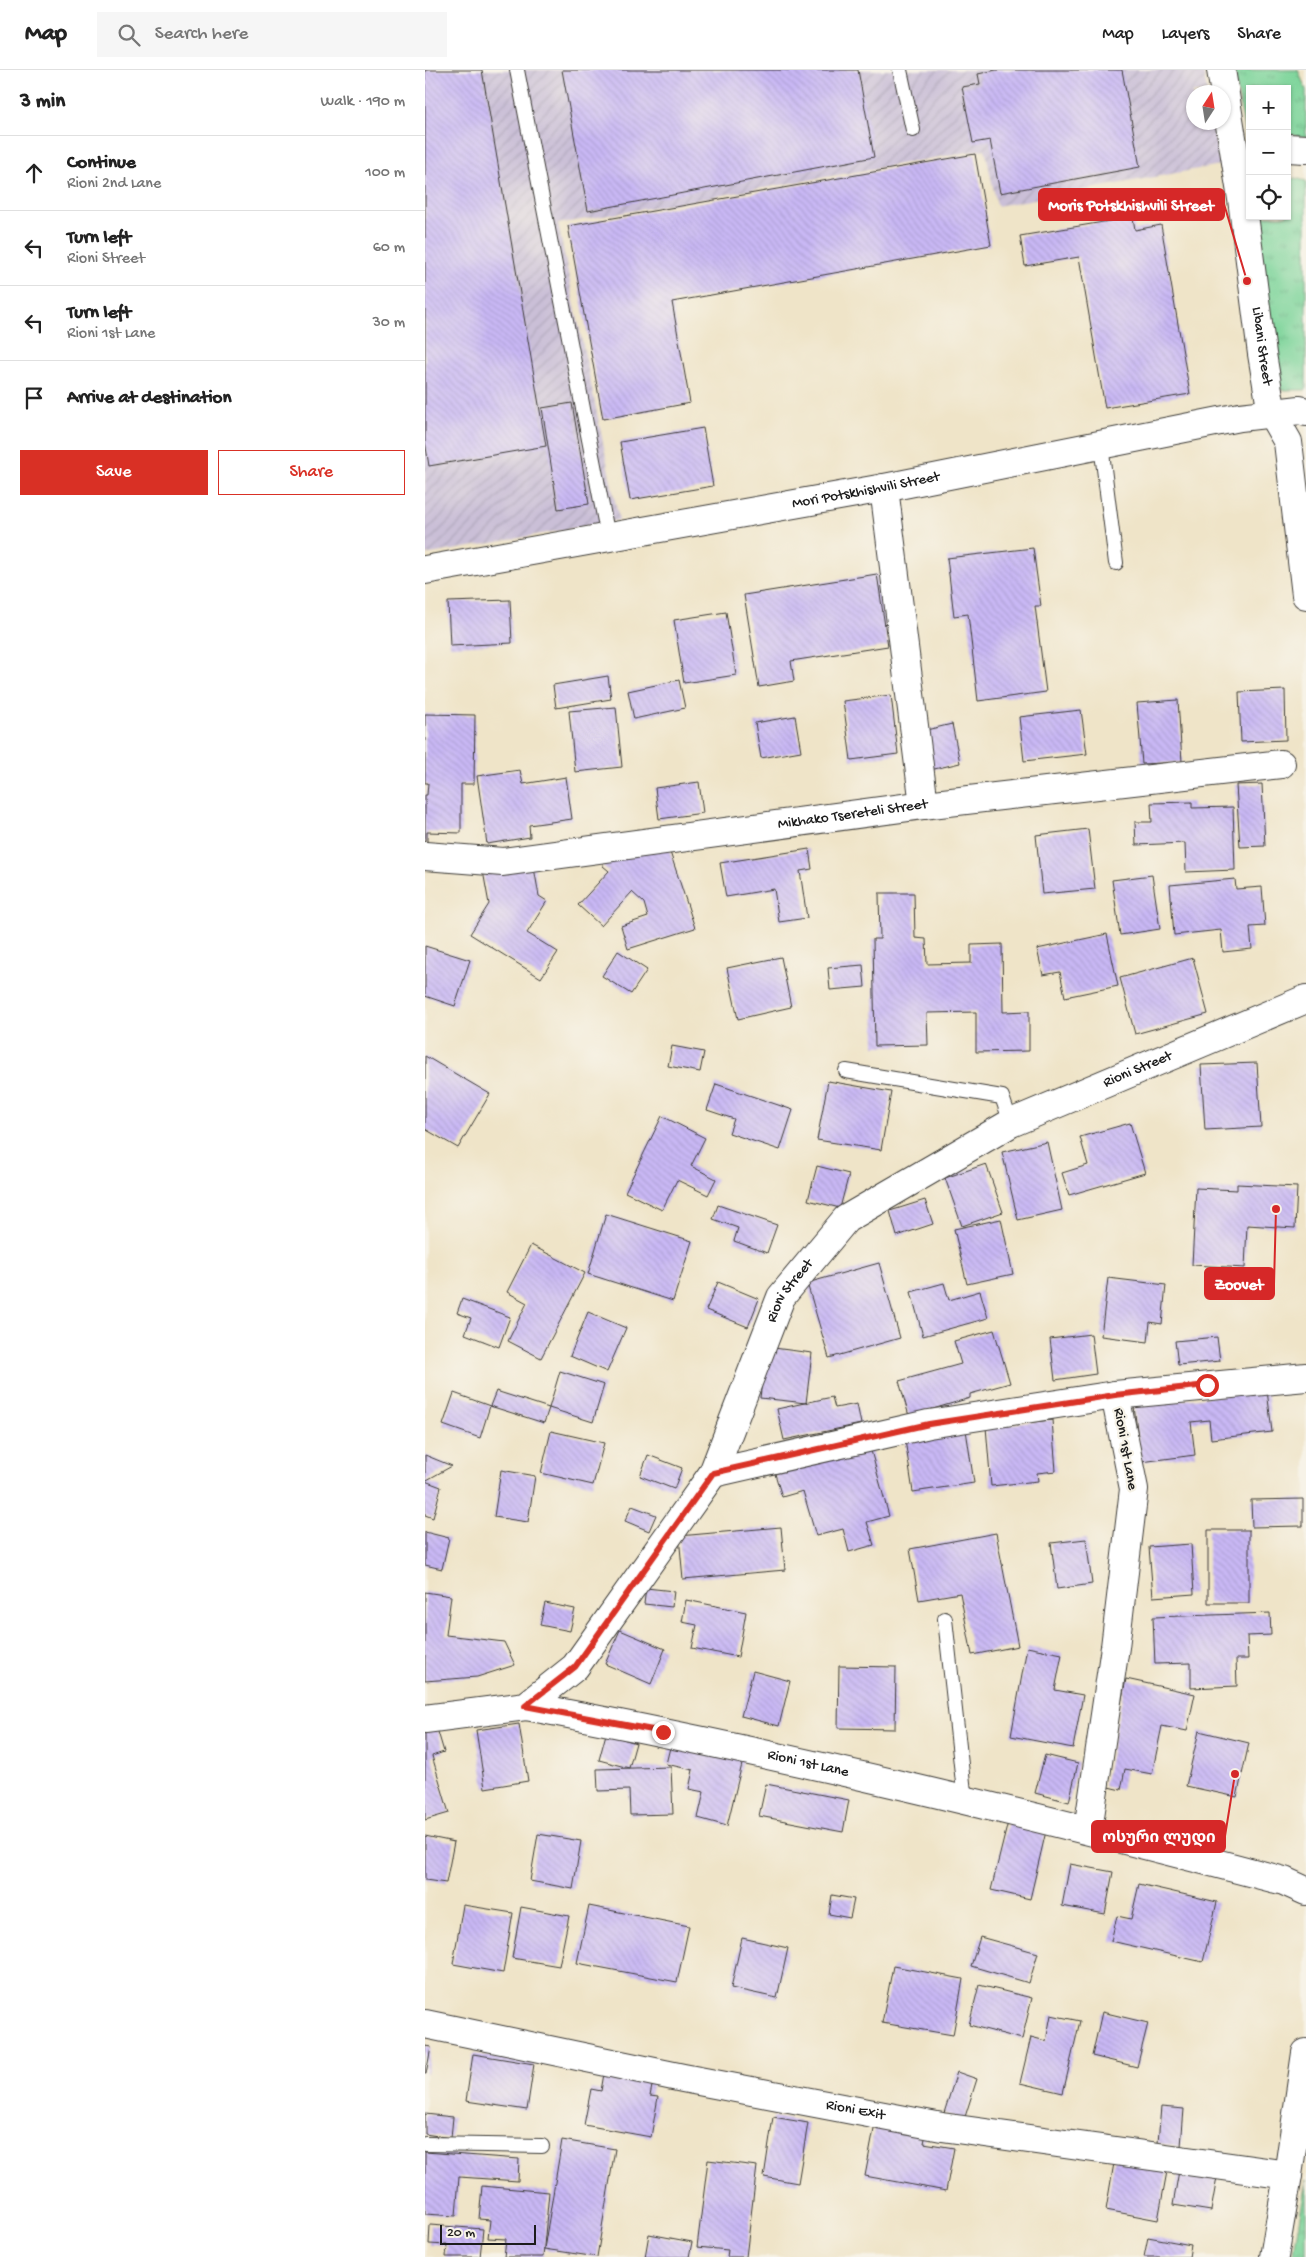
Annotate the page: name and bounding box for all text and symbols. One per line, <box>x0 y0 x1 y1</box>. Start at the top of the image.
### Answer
search box <box>97 12 447 57</box>
text: Map <box>25 20 67 49</box>
icon: search <box>115 21 143 49</box>
text: Search here <box>155 23 248 46</box>
text: Map <box>1102 24 1134 45</box>
text: Layers <box>1162 24 1209 45</box>
text: Share <box>1237 24 1281 45</box>
north arrow <box>1186 85 1231 130</box>
map controls <box>1246 85 1291 220</box>
button: + <box>1246 85 1291 130</box>
text: 3 min <box>20 90 65 115</box>
text: Walk · 190 m <box>321 93 405 112</box>
button: − <box>1246 130 1291 175</box>
text: Continue <box>67 152 136 175</box>
icon: ahead <box>20 159 48 187</box>
text: 100 m <box>365 164 405 183</box>
text: Rioni 2nd Lane <box>67 175 161 194</box>
button: locate <box>1246 175 1291 220</box>
callout: Moris Potskhishvili Street <box>1039 189 1224 220</box>
text: Moris Potskhishvili Street <box>1048 198 1215 217</box>
text: Turn left <box>67 227 131 250</box>
icon: left <box>20 234 48 262</box>
text: 60 m <box>373 239 405 258</box>
text: Rioni Street <box>67 250 145 269</box>
text: Turn left <box>67 302 131 325</box>
street label: Libani Street <box>1247 306 1276 388</box>
icon: left <box>20 309 48 337</box>
text: 30 m <box>372 314 405 333</box>
text: Rioni 1st Lane <box>67 325 155 344</box>
icon: arrive <box>20 384 48 412</box>
text: Arrive at destination <box>67 387 231 410</box>
button: Save <box>20 450 208 495</box>
button: Share <box>218 450 405 495</box>
street label: Mori Potskhishvili Street <box>791 468 943 513</box>
street label: Mikhako Tsereteli Street <box>777 795 930 834</box>
street label: Rioni Street <box>1101 1047 1176 1092</box>
street label: Rioni Street <box>763 1254 819 1325</box>
callout: Zoovet <box>1205 1268 1274 1299</box>
text: Zoovet <box>1215 1277 1265 1296</box>
route start <box>1196 1374 1219 1397</box>
street label: Rioni 1st Lane <box>1109 1407 1141 1492</box>
route end <box>652 1721 675 1744</box>
street label: Rioni 1st Lane <box>766 1746 851 1782</box>
callout: ოსური ლუდი <box>1092 1821 1225 1852</box>
text: ოსური ლუდი <box>1102 1829 1216 1849</box>
street label: Rioni Exit <box>824 2096 888 2125</box>
scale bar <box>440 2222 536 2245</box>
text: 20 m <box>447 2225 475 2242</box>

